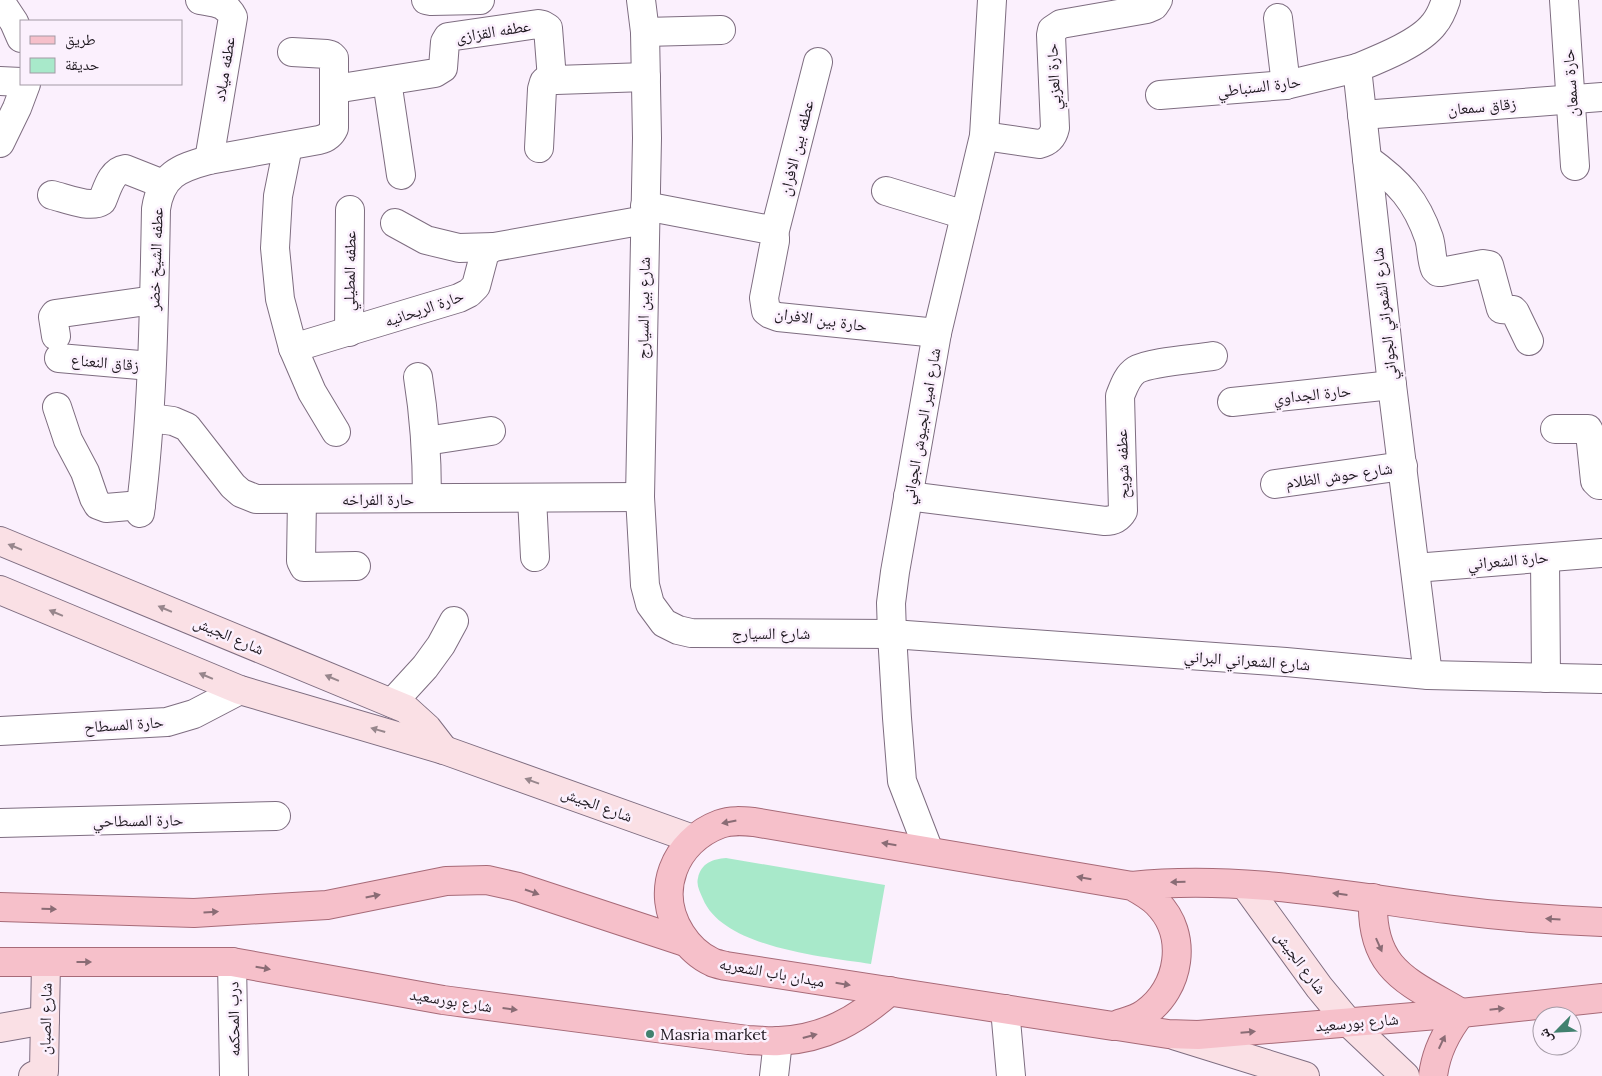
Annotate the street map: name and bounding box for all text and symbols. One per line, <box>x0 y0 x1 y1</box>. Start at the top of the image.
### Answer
street label: عطفه القزازى <box>454 15 532 48</box>
legend <box>20 20 182 85</box>
text: طريق <box>65 30 96 50</box>
street label: عطفه ميلاد <box>209 35 239 103</box>
street label: حارة العزبي <box>1041 43 1068 111</box>
street label: حارة سمعان <box>1558 48 1583 118</box>
text: حديقة <box>65 55 100 74</box>
street label: حارة السنباطي <box>1216 71 1302 104</box>
street label: زقاق سمعان <box>1447 93 1517 120</box>
street label: عطفه بين الافران <box>774 98 819 198</box>
street label: عطفه الشيخ خضر <box>143 207 168 312</box>
street label: عطفه المطيلي <box>338 231 363 311</box>
street label: شارع الشعراني الجواني <box>1367 246 1404 381</box>
street label: شارع بين السيارج <box>632 257 655 359</box>
street label: حارة الريحانيه <box>382 285 466 331</box>
street label: حارة بين الافران <box>773 303 869 336</box>
street label: شارع امير الجيوش الجواني <box>897 346 948 506</box>
street label: زقاق النعناع <box>70 349 140 376</box>
street label: حارة الجداوي <box>1272 380 1352 411</box>
street label: عطفه شويح <box>1111 429 1134 499</box>
street label: شارع حوش الظلام <box>1284 458 1394 493</box>
street label: حارة الفراخه <box>342 489 414 509</box>
one-way arrow <box>8 543 22 551</box>
street label: حارة الشعراني <box>1467 546 1550 577</box>
one-way arrow <box>158 604 173 612</box>
one-way arrow <box>48 609 63 617</box>
street label: شارع الجيش <box>190 611 267 660</box>
street label: شارع السيارج <box>732 623 810 644</box>
street label: شارع الشعراني البراني <box>1183 646 1311 677</box>
one-way arrow <box>199 671 213 679</box>
one-way arrow <box>324 674 339 682</box>
street label: حارة المسطاح <box>83 711 165 738</box>
one-way arrow <box>370 726 385 734</box>
one-way arrow <box>524 777 539 785</box>
street label: شارع الجيش <box>558 782 635 827</box>
street label: حارة المسطاحي <box>92 809 184 834</box>
one-way arrow <box>720 819 736 827</box>
one-way arrow <box>881 840 897 848</box>
one-way arrow <box>1075 873 1091 881</box>
one-way arrow <box>1170 879 1186 887</box>
one-way arrow <box>525 888 540 896</box>
one-way arrow <box>1332 890 1348 898</box>
one-way arrow <box>365 892 380 900</box>
one-way arrow <box>41 905 57 913</box>
one-way arrow <box>203 908 219 916</box>
one-way arrow <box>1545 915 1561 923</box>
street label: شارع الجيش <box>1270 926 1331 998</box>
one-way arrow <box>1376 938 1384 952</box>
street label: ميدان باب الشعريه <box>718 953 826 992</box>
one-way arrow <box>76 958 92 966</box>
one-way arrow <box>256 964 272 972</box>
one-way arrow <box>835 980 851 988</box>
street label: درب المحكمه <box>222 981 244 1057</box>
street label: شارع الصبان <box>34 983 57 1055</box>
street label: شارع بورسعيد <box>408 984 494 1017</box>
one-way arrow <box>502 1005 518 1013</box>
one-way arrow <box>1490 1005 1506 1013</box>
north arrow <box>1532 1006 1582 1056</box>
street label: شارع بورسعيد <box>1315 1008 1399 1037</box>
place label: Masria market <box>660 1024 768 1044</box>
text: ش <box>1534 1026 1556 1047</box>
one-way arrow <box>1241 1027 1257 1035</box>
marker: Masria market <box>644 1028 656 1040</box>
one-way arrow <box>802 1032 817 1040</box>
one-way arrow <box>1438 1035 1446 1049</box>

